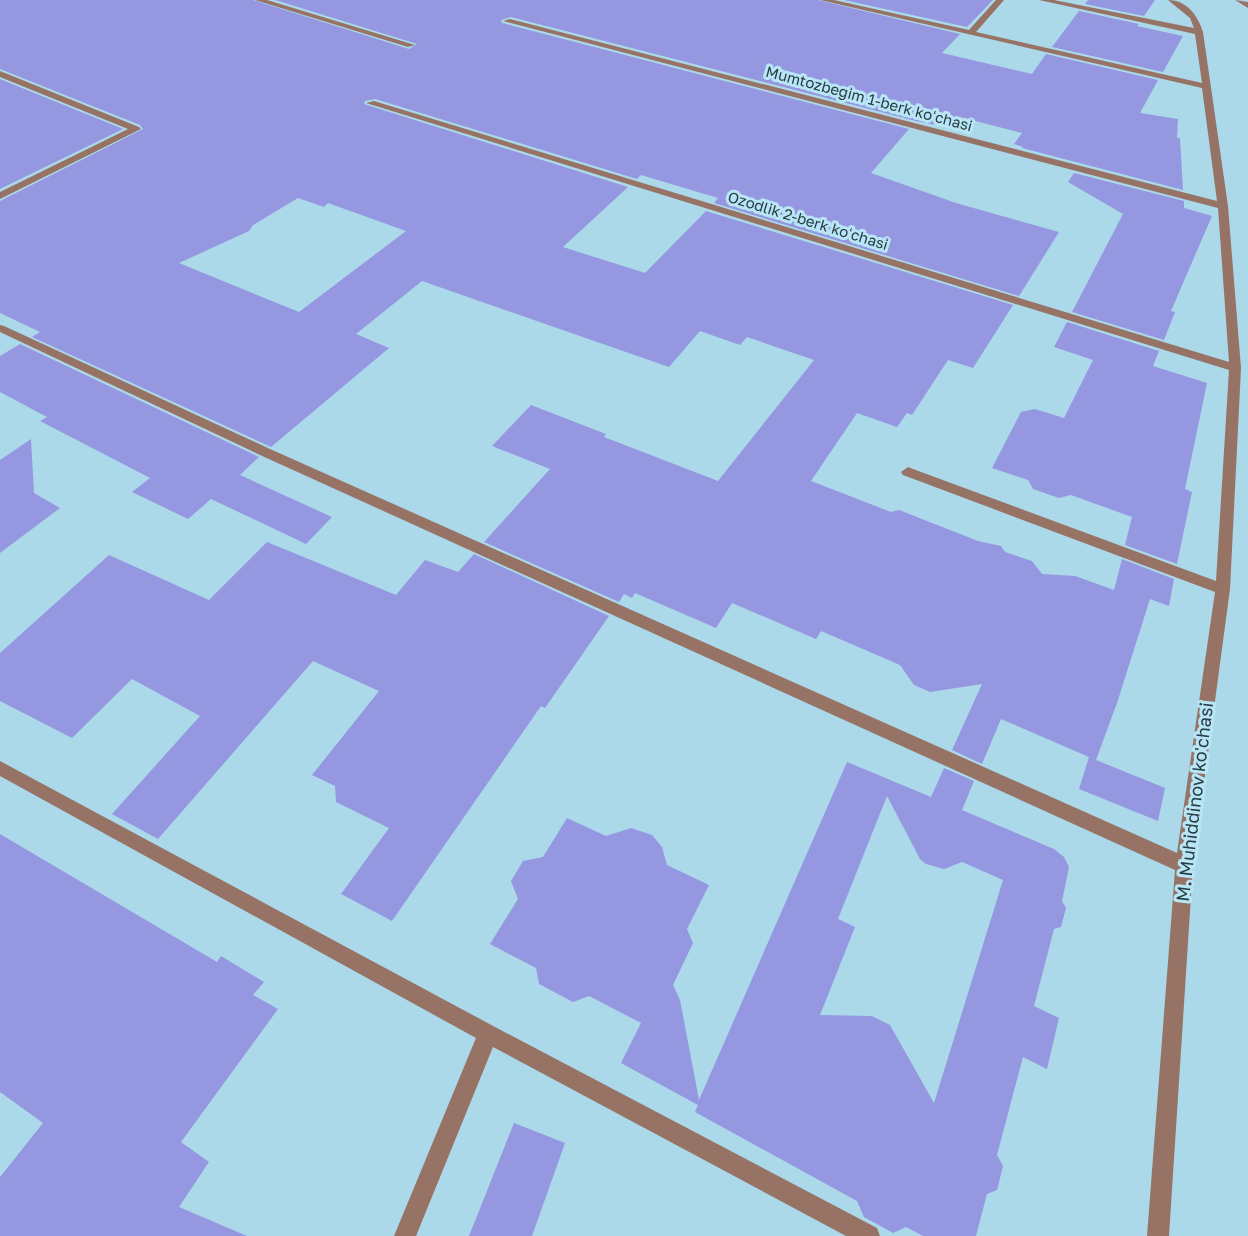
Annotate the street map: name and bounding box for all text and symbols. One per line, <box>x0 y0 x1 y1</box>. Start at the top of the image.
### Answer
street label: Mumtozbegim 1-berk koʻchasi <box>764 62 975 134</box>
street label: Ozodlik 2-berk koʻchasi <box>726 187 891 253</box>
street label: M. Muhiddinov ko'chasi <box>1171 701 1217 903</box>

